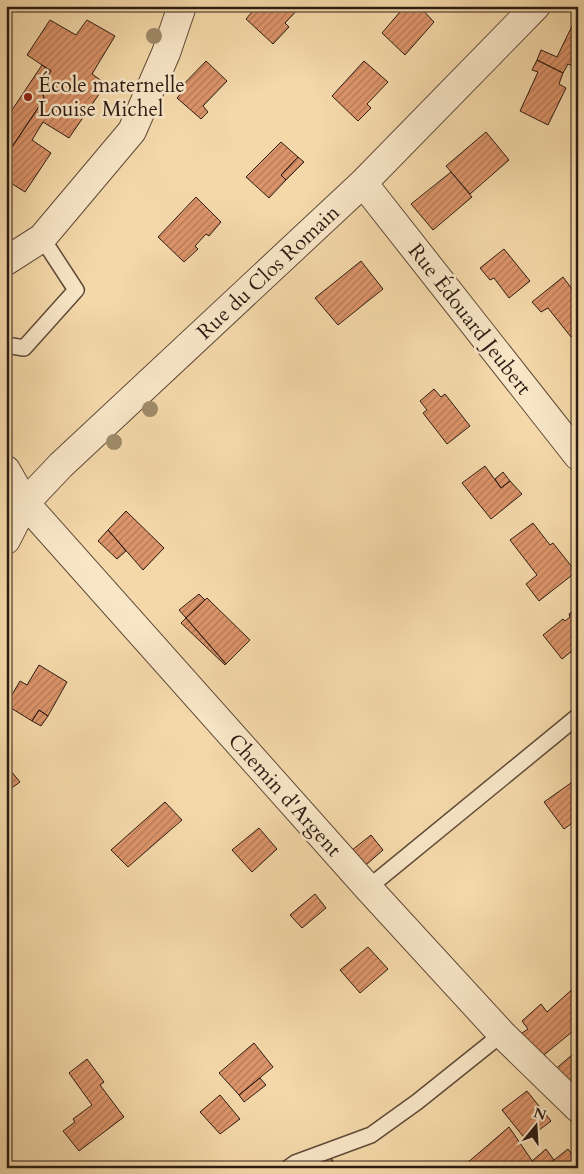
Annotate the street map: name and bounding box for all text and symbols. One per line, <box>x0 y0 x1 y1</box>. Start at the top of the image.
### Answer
place label: École maternelle Louise Michel <box>38 71 185 124</box>
marker: École maternelle Louise Michel <box>22 91 34 103</box>
street label: Rue du Clos Romain <box>191 198 346 346</box>
street label: Rue Édouard Jeubert <box>401 237 538 401</box>
street label: Chemin d'Argent <box>221 727 348 864</box>
north arrow <box>512 1102 562 1152</box>
text: N <box>531 1103 549 1125</box>

